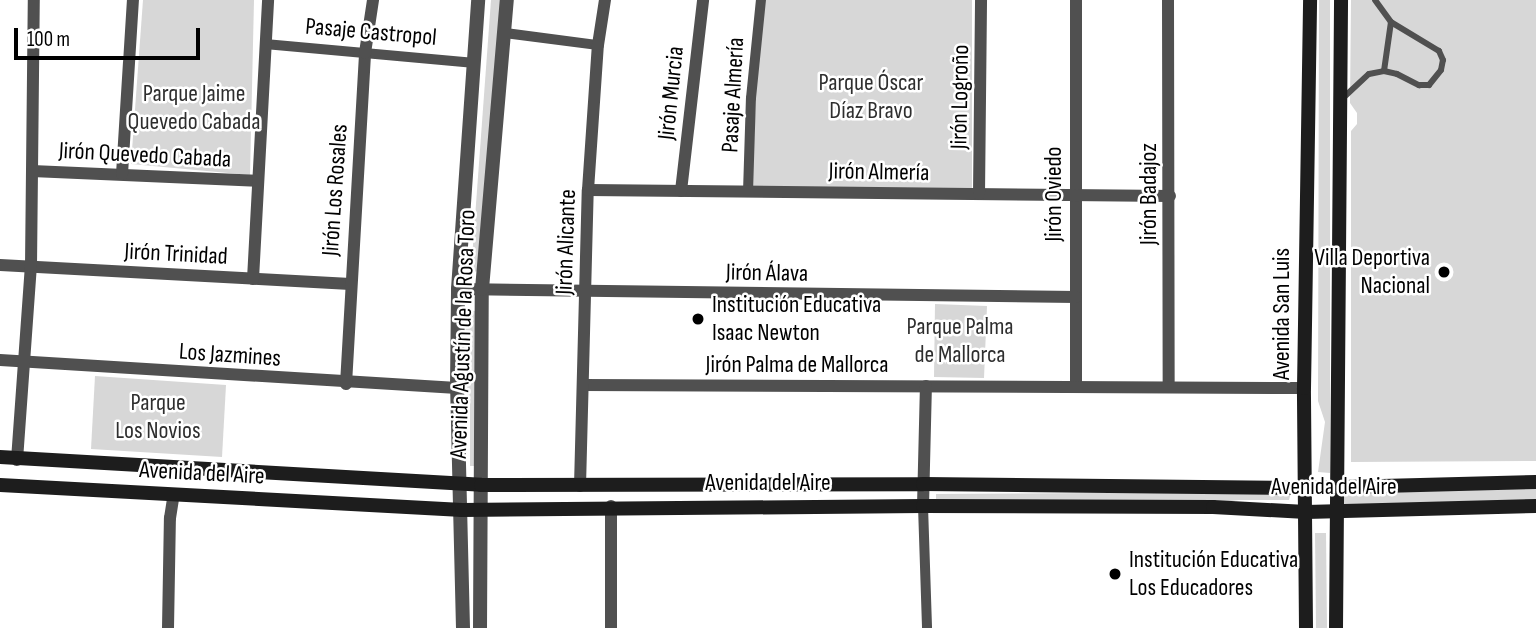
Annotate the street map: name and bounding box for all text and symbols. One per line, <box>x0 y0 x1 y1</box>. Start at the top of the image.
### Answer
street label: Pasaje Castropol <box>304 12 438 52</box>
scale bar <box>18 14 203 58</box>
text: 100 m <box>27 27 70 52</box>
street label: Pasaje Almería <box>716 37 750 153</box>
street label: Jirón Logroño <box>945 44 975 150</box>
street label: Jirón Murcia <box>652 45 690 141</box>
park label: Parque Óscar Díaz Bravo <box>819 69 923 125</box>
park label: Parque Jaime Quevedo Cabada <box>128 80 260 136</box>
street label: Jirón Los Rosales <box>316 123 354 257</box>
street label: Jirón Quevedo Cabada <box>58 136 232 174</box>
street label: Jirón Badajoz <box>1135 143 1163 245</box>
street label: Jirón Oviedo <box>1040 146 1068 242</box>
street label: Jirón Almería <box>828 157 930 187</box>
street label: Jirón Alicante <box>550 189 582 295</box>
street label: Avenida Agustín de la Rosa Toro <box>444 209 482 459</box>
street label: Jirón Trinidad <box>124 237 228 271</box>
place label: Villa Deportiva Nacional <box>1314 244 1430 300</box>
street label: Avenida San Luis <box>1268 248 1296 380</box>
street label: Jirón Álava <box>726 258 808 288</box>
marker: Villa Deportiva Nacional <box>1436 264 1452 280</box>
place label: Institución Educativa Isaac Newton <box>712 291 881 347</box>
marker: Institución Educativa Isaac Newton <box>690 311 706 327</box>
park label: Parque Palma de Mallorca <box>906 313 1014 369</box>
street label: Los Jazmines <box>178 337 282 373</box>
street label: Jirón Palma de Mallorca <box>706 351 888 379</box>
park label: Parque Los Novios <box>115 389 201 445</box>
street label: Avenida del Aire <box>139 455 265 491</box>
street label: Avenida del Aire <box>705 469 831 497</box>
street label: Avenida del Aire <box>1271 473 1397 501</box>
place label: Institución Educativa Los Educadores <box>1129 546 1298 602</box>
marker: Institución Educativa Los Educadores <box>1107 566 1123 582</box>

